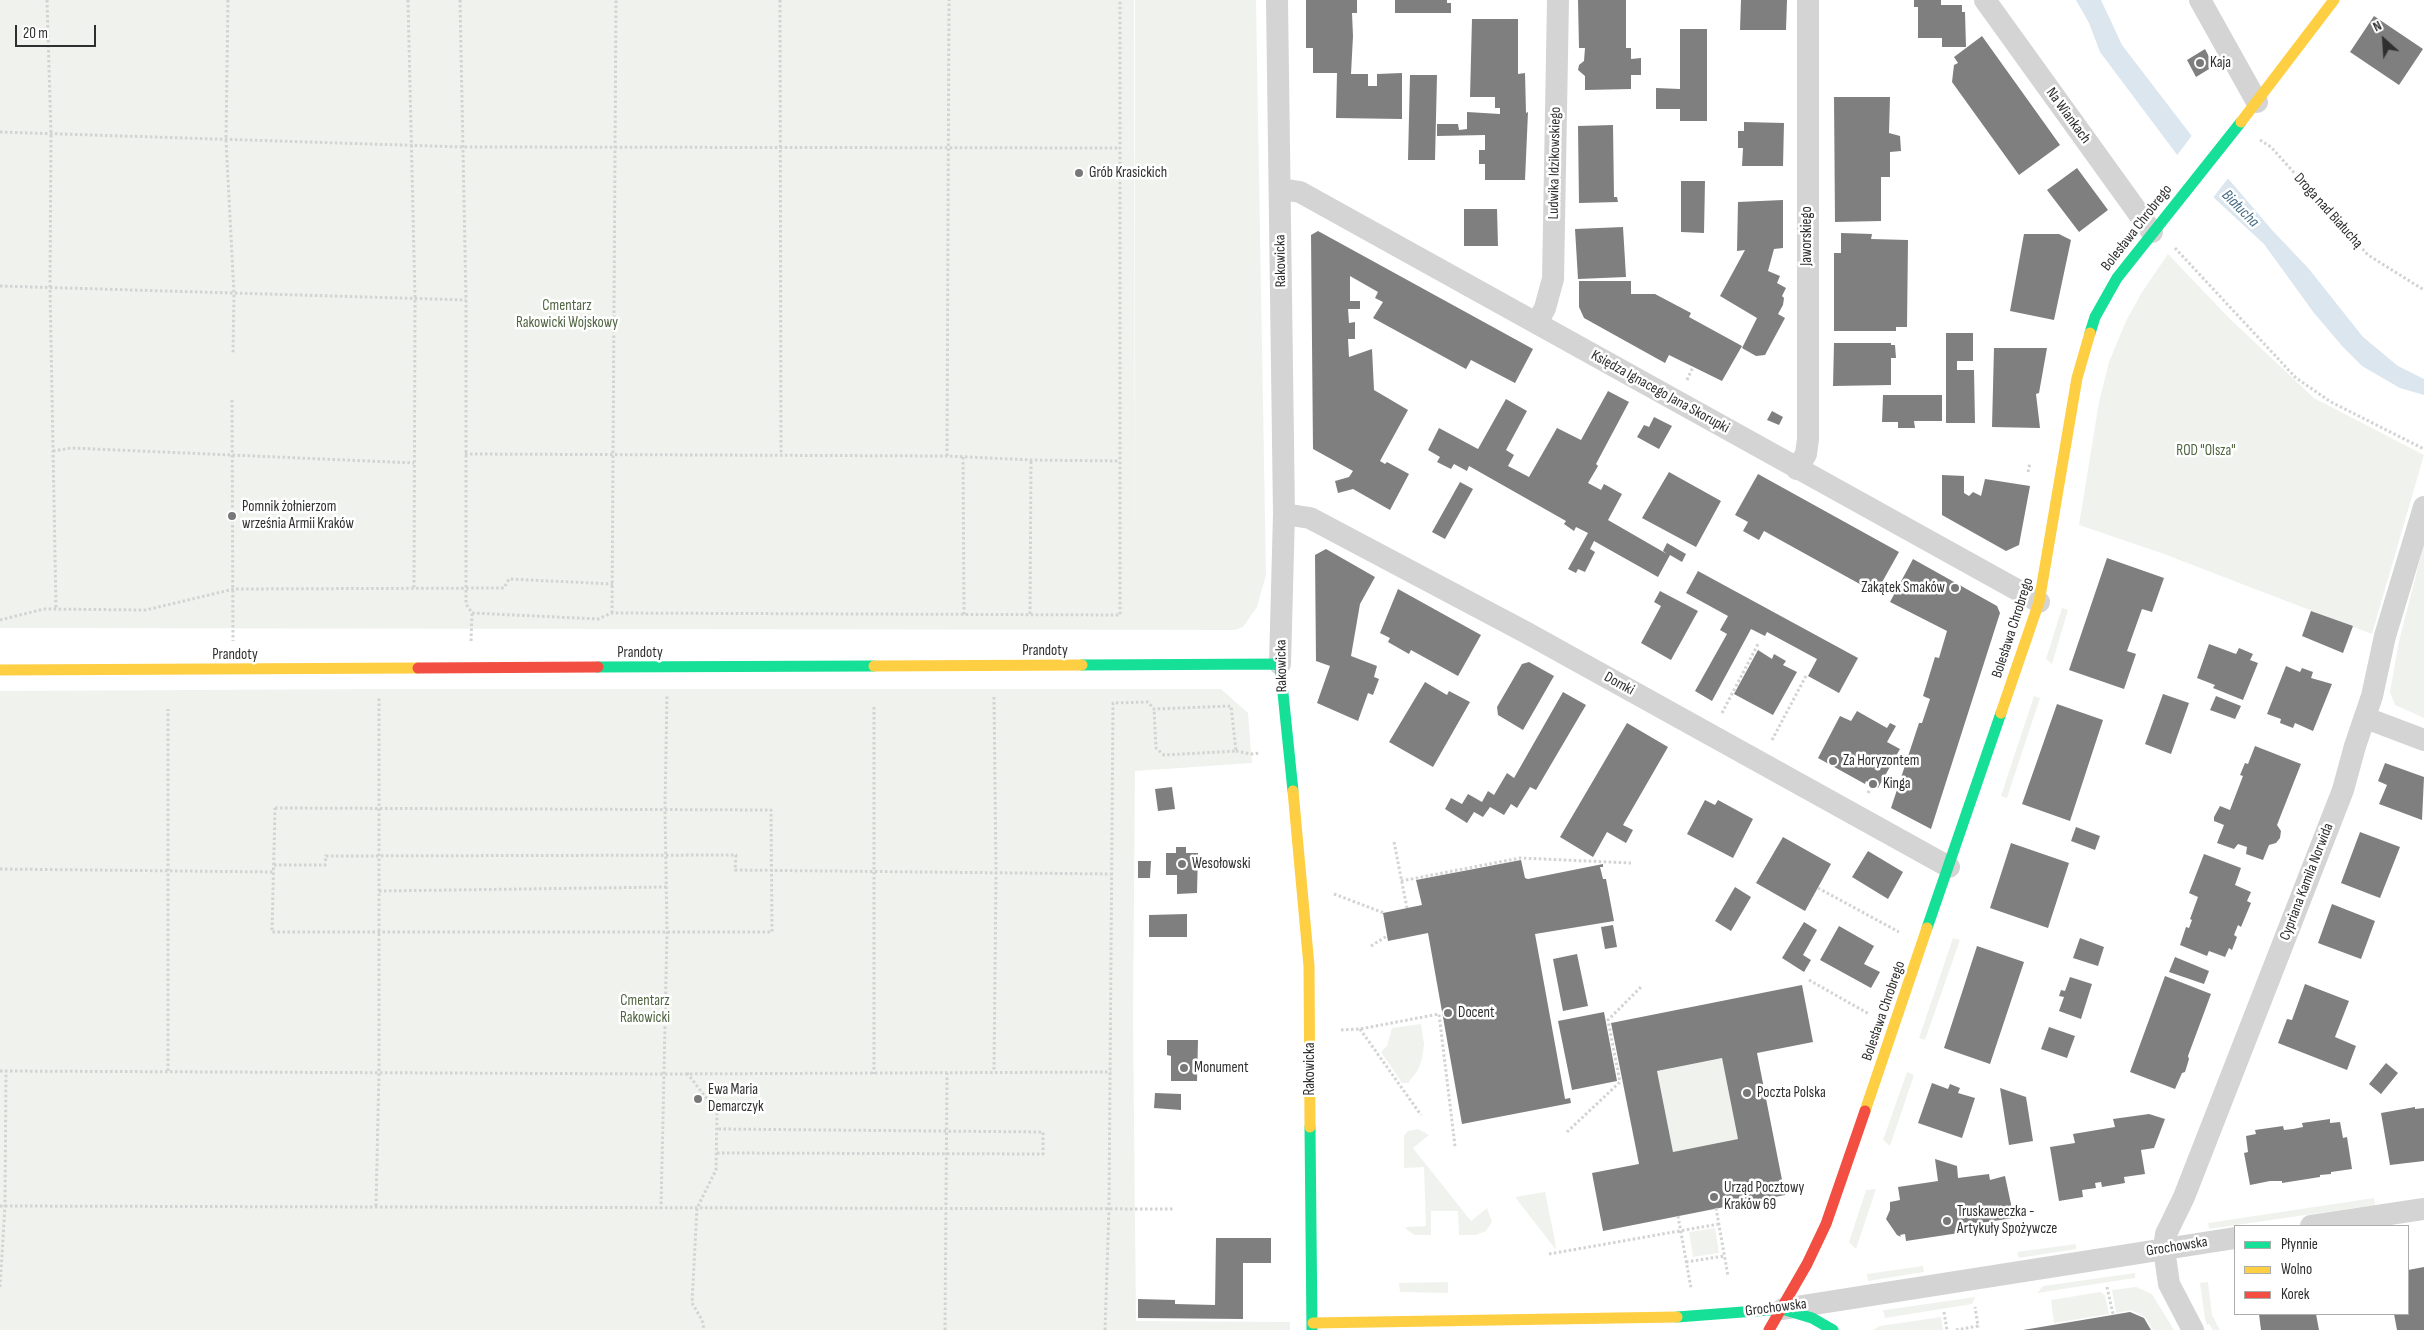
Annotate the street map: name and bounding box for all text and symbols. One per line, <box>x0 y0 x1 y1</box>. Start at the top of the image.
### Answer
scale bar <box>18 15 99 47</box>
north arrow <box>2359 15 2409 65</box>
text: N <box>2370 17 2384 35</box>
text: 20 m <box>23 24 48 43</box>
place label: Kaja <box>2210 54 2231 72</box>
marker: Kaja <box>2194 57 2206 69</box>
street label: Na Wiankach <box>2042 85 2094 147</box>
street label: Ludwika Idzikowskiego <box>1545 106 1565 220</box>
place label: Grób Krasickich <box>1089 164 1167 182</box>
marker: Grób Krasickich <box>1073 167 1085 179</box>
street label: Droga nad Białuchą <box>2290 170 2366 252</box>
street label: Bolesława Chrobrego <box>2098 181 2176 275</box>
water label: Białucha <box>2217 186 2263 232</box>
street label: Jaworskiego <box>1798 206 1816 266</box>
street label: Rakowicka <box>1272 234 1290 288</box>
park label: Cmentarz Rakowicki Wojskowy <box>516 297 618 332</box>
street label: Księdza Ignacego Jana Skorupki <box>1588 346 1732 438</box>
park label: ROD "Olsza" <box>2176 442 2236 460</box>
place label: Pomnik żołnierzom września Armii Kraków <box>242 498 354 533</box>
marker: Pomnik żołnierzom września Armii Kraków <box>226 510 238 522</box>
street label: Bolesława Chrobrego <box>1988 576 2038 680</box>
place label: Zakątek Smaków <box>1861 579 1945 597</box>
marker: Zakątek Smaków <box>1949 582 1961 594</box>
street label: Rakowicka <box>1273 639 1291 693</box>
street label: Prandoty <box>1022 642 1068 660</box>
street label: Prandoty <box>617 644 663 662</box>
street label: Prandoty <box>212 646 258 664</box>
street label: Domki <box>1601 668 1637 700</box>
place label: Za Horyzontem <box>1843 752 1919 770</box>
marker: Za Horyzontem <box>1827 755 1839 767</box>
place label: Kinga <box>1883 775 1911 793</box>
marker: Kinga <box>1867 778 1879 790</box>
street label: Cypriana Kamila Norwida <box>2276 821 2338 943</box>
place label: Wesołowski <box>1192 855 1250 873</box>
marker: Wesołowski <box>1176 858 1188 870</box>
street label: Bolesława Chrobrego <box>1858 959 1910 1063</box>
park label: Cmentarz Rakowicki <box>620 992 670 1027</box>
place label: Docent <box>1458 1004 1495 1022</box>
marker: Docent <box>1442 1007 1454 1019</box>
street label: Rakowicka <box>1301 1043 1319 1095</box>
place label: Monument <box>1194 1059 1249 1077</box>
marker: Monument <box>1178 1062 1190 1074</box>
place label: Ewa Maria Demarczyk <box>708 1081 764 1116</box>
place label: Poczta Polska <box>1757 1084 1826 1102</box>
marker: Poczta Polska <box>1741 1087 1753 1099</box>
marker: Ewa Maria Demarczyk <box>692 1093 704 1105</box>
place label: Urząd Pocztowy Kraków 69 <box>1724 1179 1804 1214</box>
marker: Urząd Pocztowy Kraków 69 <box>1708 1191 1720 1203</box>
place label: Truskaweczka - Artykuły Spożywcze <box>1957 1203 2057 1238</box>
marker: Truskaweczka - Artykuły Spożywcze <box>1941 1215 1953 1227</box>
legend <box>2234 1225 2409 1315</box>
street label: Grochowska <box>2145 1233 2209 1261</box>
text: Płynnie <box>2281 1235 2318 1254</box>
text: Wolno <box>2281 1260 2312 1279</box>
text: Korek <box>2281 1285 2310 1304</box>
street label: Grochowska <box>1744 1295 1808 1321</box>

